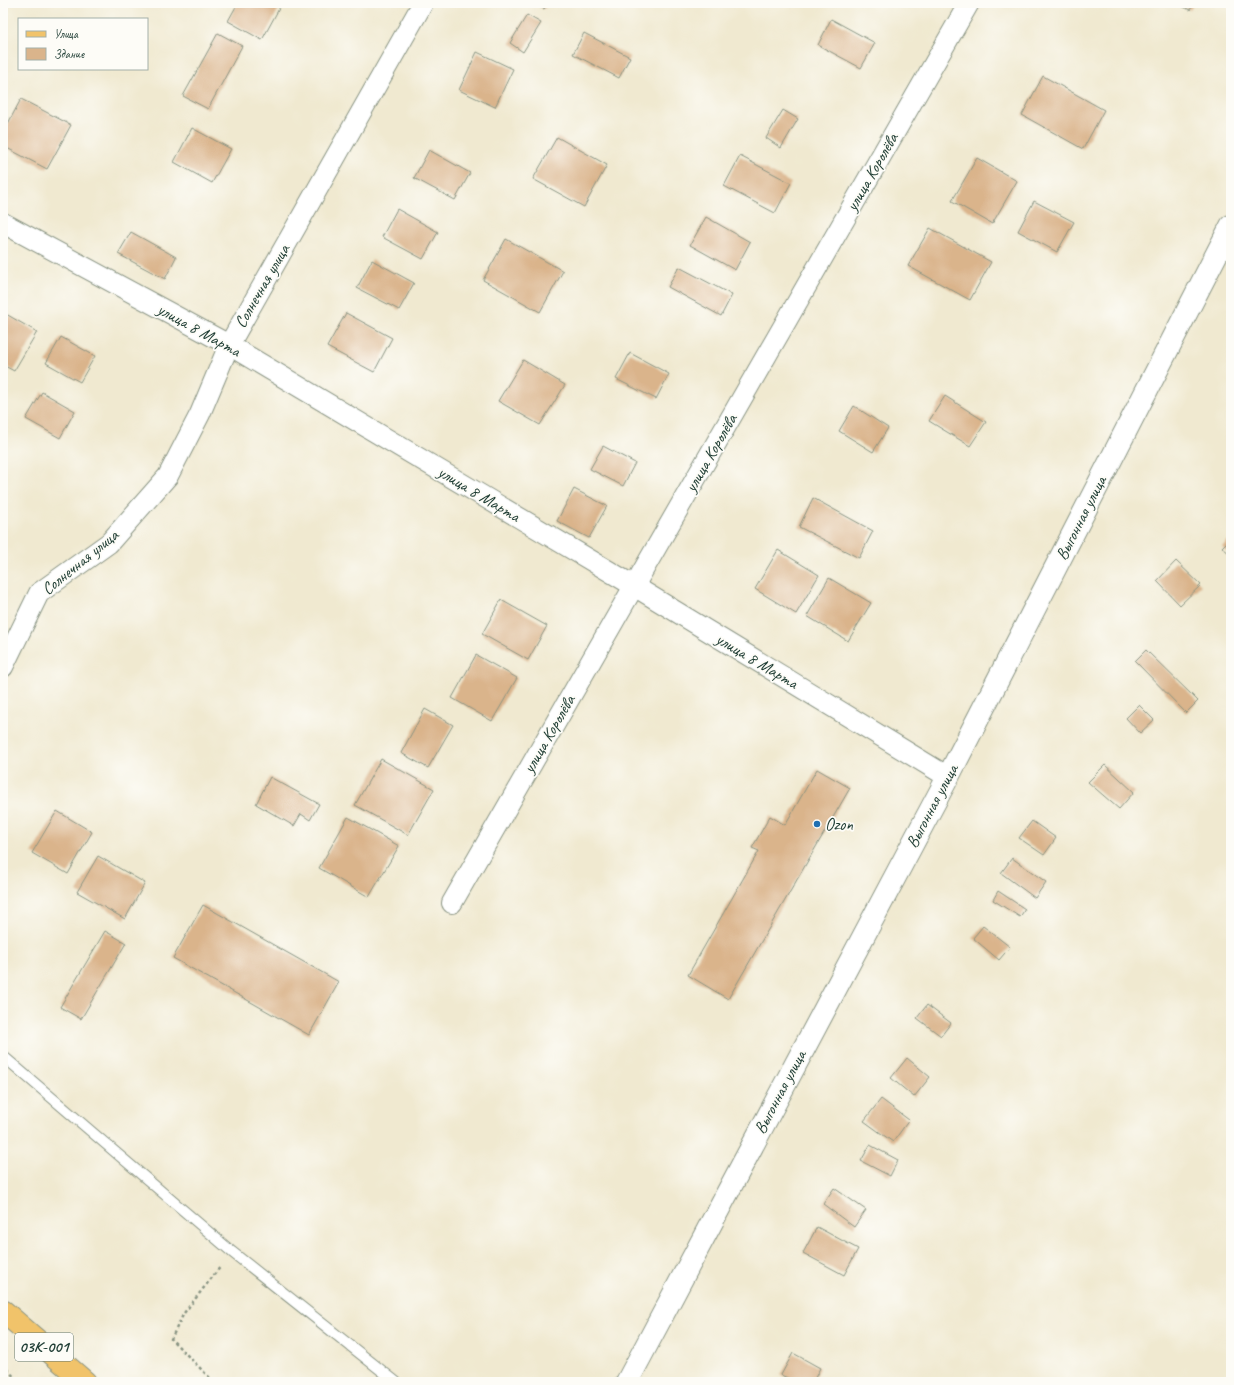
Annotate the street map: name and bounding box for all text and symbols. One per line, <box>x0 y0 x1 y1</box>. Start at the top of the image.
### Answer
legend <box>18 18 148 70</box>
text: Улица <box>54 26 79 42</box>
text: Здание <box>54 46 85 62</box>
street label: улица Королёва <box>841 128 904 216</box>
street label: Солнечная улица <box>230 239 295 331</box>
street label: улица 8 Марта <box>153 298 245 362</box>
street label: улица Королёва <box>680 409 743 497</box>
street label: улица 8 Марта <box>433 461 525 527</box>
street label: Выгонная улица <box>1051 471 1112 563</box>
street label: Солнечная улица <box>37 524 124 599</box>
street label: улица 8 Марта <box>711 628 803 694</box>
street label: улица Королёва <box>518 690 581 778</box>
street label: Выгонная улица <box>901 759 964 851</box>
place label: Ozon <box>825 814 853 835</box>
marker: Ozon <box>812 819 822 829</box>
street label: Выгонная улица <box>749 1045 812 1137</box>
road number: 03К-001 <box>15 1333 73 1361</box>

